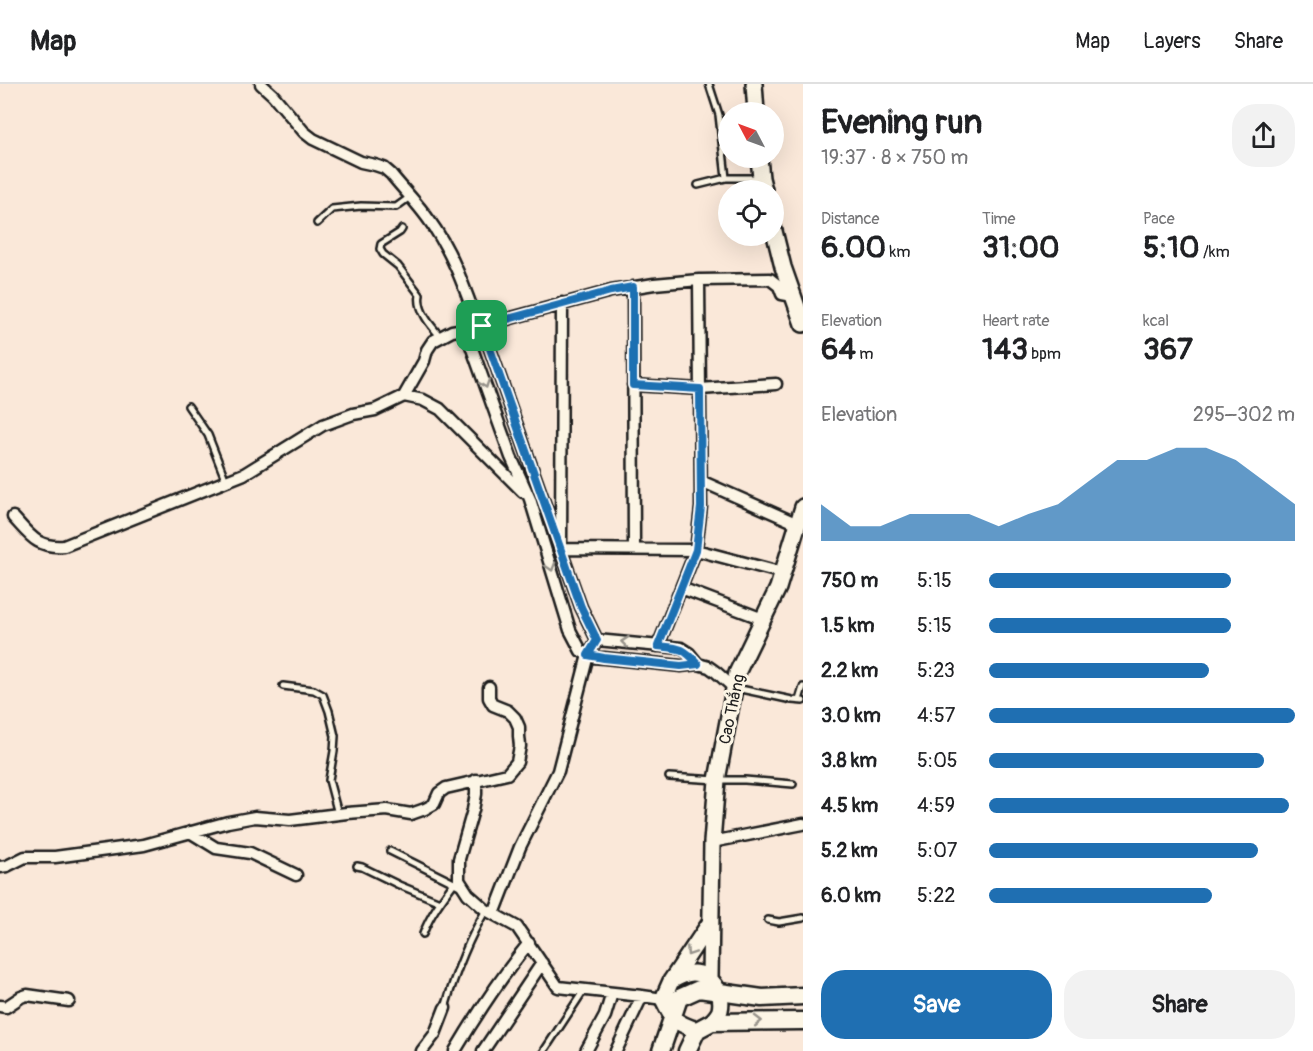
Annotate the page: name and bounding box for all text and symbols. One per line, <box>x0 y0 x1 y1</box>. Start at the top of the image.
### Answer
text: Map <box>30 24 76 59</box>
text: Map <box>1075 28 1110 55</box>
text: Layers <box>1143 28 1201 55</box>
text: Share <box>1234 28 1283 55</box>
north arrow <box>718 102 784 168</box>
map controls <box>718 102 784 246</box>
text: Evening run <box>821 102 982 143</box>
button: share <box>1232 104 1295 167</box>
text: 19:37 · 8 × 750 m <box>821 145 968 170</box>
button: locate <box>718 180 784 246</box>
text: Distance <box>821 209 880 229</box>
text: Time <box>982 209 1015 229</box>
text: Pace <box>1143 209 1175 229</box>
text: 6.00 <box>821 229 886 266</box>
text: 31:00 <box>982 229 1059 266</box>
text: 5:10 <box>1143 229 1200 266</box>
text: km <box>886 242 910 262</box>
text: /km <box>1200 242 1230 262</box>
pin <box>456 300 507 351</box>
icon: arrive <box>465 309 498 342</box>
text: Elevation <box>821 311 882 331</box>
text: Heart rate <box>982 311 1049 331</box>
text: kcal <box>1143 311 1169 331</box>
text: 64 <box>821 331 856 368</box>
text: 143 <box>982 331 1028 368</box>
text: 367 <box>1143 331 1193 368</box>
text: m <box>856 344 874 364</box>
text: bpm <box>1028 344 1061 364</box>
one-way arrow <box>477 378 490 389</box>
text: Elevation <box>821 402 897 427</box>
text: 295–302 m <box>1193 402 1295 427</box>
one-way arrow <box>544 561 556 572</box>
text: 750 m <box>821 568 878 593</box>
text: 5:15 <box>917 568 952 593</box>
text: 1.5 km <box>821 613 874 638</box>
text: 5:15 <box>917 613 952 638</box>
one-way arrow <box>621 636 630 649</box>
text: 2.2 km <box>821 658 878 683</box>
text: 5:23 <box>917 658 955 683</box>
street label: Cao Thắng <box>715 672 749 746</box>
text: 3.0 km <box>821 703 881 728</box>
text: 4:57 <box>917 703 955 728</box>
text: 3.8 km <box>821 748 877 773</box>
text: 5:05 <box>917 748 958 773</box>
text: 4.5 km <box>821 793 878 818</box>
text: 4:59 <box>917 793 955 818</box>
text: 5.2 km <box>821 838 878 863</box>
text: 5:07 <box>917 838 957 863</box>
text: 6.0 km <box>821 883 881 908</box>
text: 5:22 <box>917 883 956 908</box>
one-way arrow <box>686 946 698 956</box>
button: Save <box>821 970 1052 1039</box>
button: Share <box>1064 970 1295 1039</box>
one-way arrow <box>753 1015 762 1028</box>

